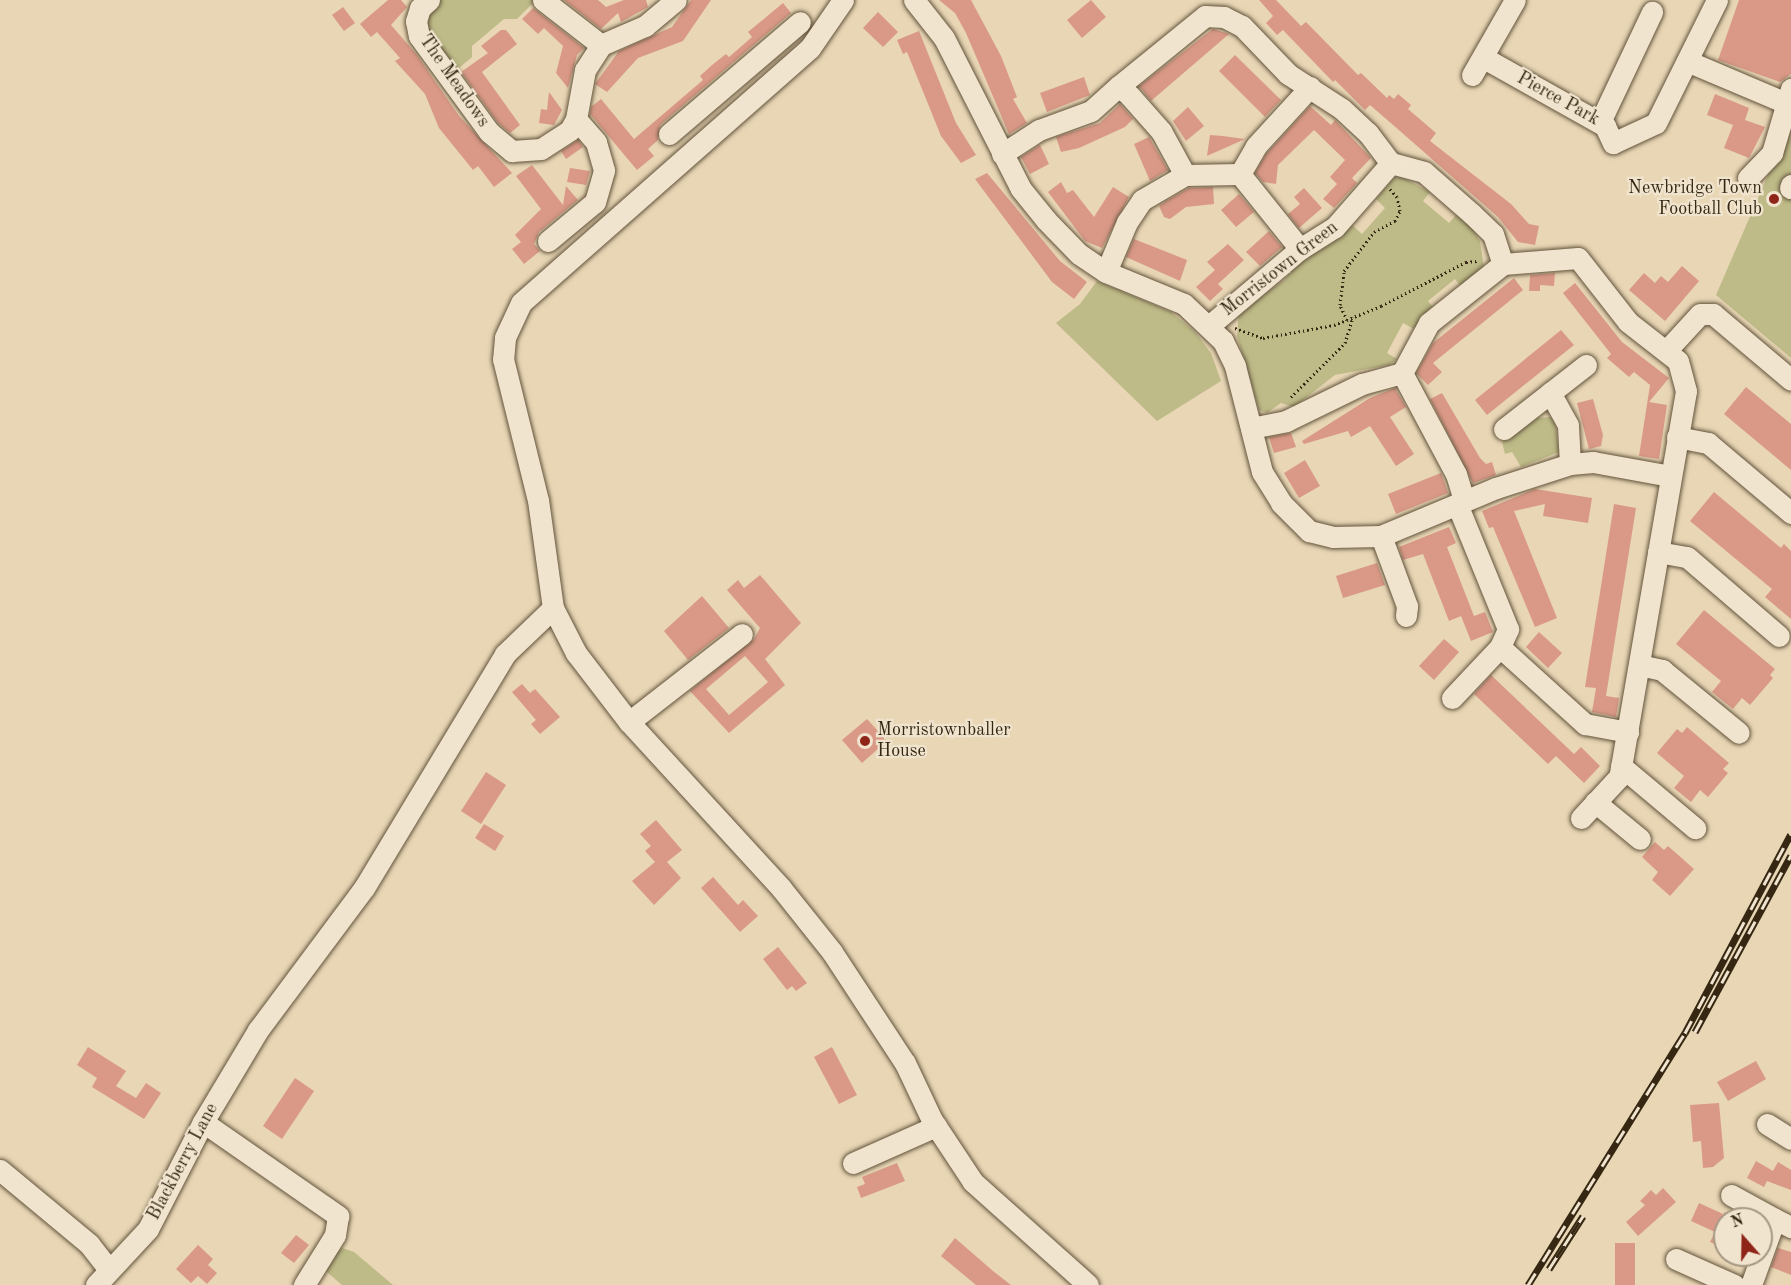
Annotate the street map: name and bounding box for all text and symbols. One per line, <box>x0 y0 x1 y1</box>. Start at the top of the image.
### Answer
street label: The Meadows <box>414 31 494 131</box>
street label: Pierce Park <box>1513 67 1603 131</box>
place label: Newbridge Town Football Club <box>1628 178 1762 220</box>
marker: Newbridge Town Football Club <box>1767 192 1781 206</box>
street label: Morristown Green <box>1218 217 1342 321</box>
place label: Morristownballer House <box>877 720 1011 762</box>
marker: Morristownballer House <box>858 734 872 748</box>
street label: Blackberry Lane <box>143 1100 223 1224</box>
north arrow <box>1713 1207 1773 1267</box>
text: N <box>1729 1212 1746 1232</box>

